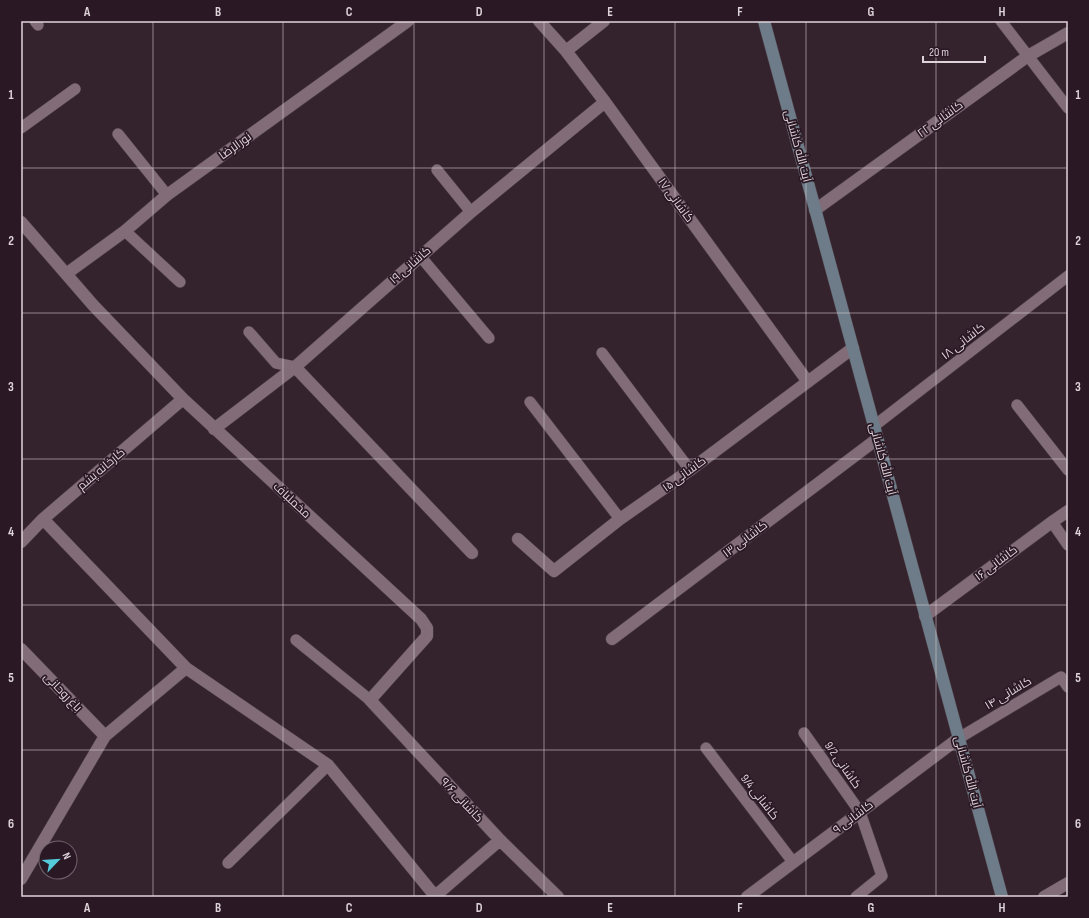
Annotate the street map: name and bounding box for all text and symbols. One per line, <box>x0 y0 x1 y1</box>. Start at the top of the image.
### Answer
text: A <box>83 4 91 20</box>
text: B <box>215 4 221 20</box>
text: C <box>346 4 353 20</box>
text: D <box>476 4 483 20</box>
text: E <box>607 4 613 20</box>
text: F <box>737 4 743 20</box>
text: G <box>868 4 875 20</box>
text: H <box>999 4 1006 20</box>
scale bar <box>923 38 985 64</box>
text: 20 m <box>929 45 949 60</box>
text: 1 <box>8 87 14 103</box>
text: 1 <box>1075 87 1081 103</box>
street label: کاشانی ۲۲ <box>914 98 966 141</box>
street label: آیت الله کاشانی <box>781 108 816 185</box>
street label: نورالرضا <box>216 130 255 163</box>
street label: کاشانی ۱۷ <box>654 175 697 226</box>
text: 2 <box>8 233 14 249</box>
text: 2 <box>1075 233 1081 249</box>
street label: کاشانی ۱۹ <box>386 243 434 287</box>
street label: کاشانی ۱۸ <box>938 320 988 363</box>
text: 3 <box>8 379 14 395</box>
text: 3 <box>1075 379 1081 395</box>
street label: آیت الله کاشانی <box>866 421 901 498</box>
street label: کارخانه پشم <box>74 445 129 495</box>
street label: کاشانی ۱۵ <box>659 453 709 495</box>
street label: مخملباف <box>270 479 314 522</box>
street label: کاشانی ۱۳ <box>720 518 771 561</box>
text: 4 <box>8 524 14 540</box>
text: 4 <box>1075 524 1081 540</box>
street label: کاشانی ۱۶ <box>972 542 1021 584</box>
text: 5 <box>8 670 14 686</box>
street label: باغ روحانی <box>40 670 85 715</box>
text: 5 <box>1075 670 1081 686</box>
street label: کاشانی ۱۴ <box>982 674 1034 713</box>
street label: آیت الله کاشانی <box>951 734 986 811</box>
street label: کاشانی 9/2 <box>821 739 864 792</box>
street label: کاشانی 9/4 <box>737 772 782 823</box>
street label: کاشانی ۹/۶ <box>437 775 486 826</box>
street label: کاشانی ۹ <box>830 797 876 837</box>
text: 6 <box>8 816 14 832</box>
text: 6 <box>1075 816 1081 832</box>
north arrow <box>38 840 78 880</box>
text: N <box>59 851 74 862</box>
text: A <box>83 900 91 916</box>
text: B <box>215 900 221 916</box>
text: C <box>346 900 353 916</box>
text: D <box>476 900 483 916</box>
text: E <box>607 900 613 916</box>
text: F <box>737 900 743 916</box>
text: G <box>868 900 875 916</box>
text: H <box>999 900 1006 916</box>

